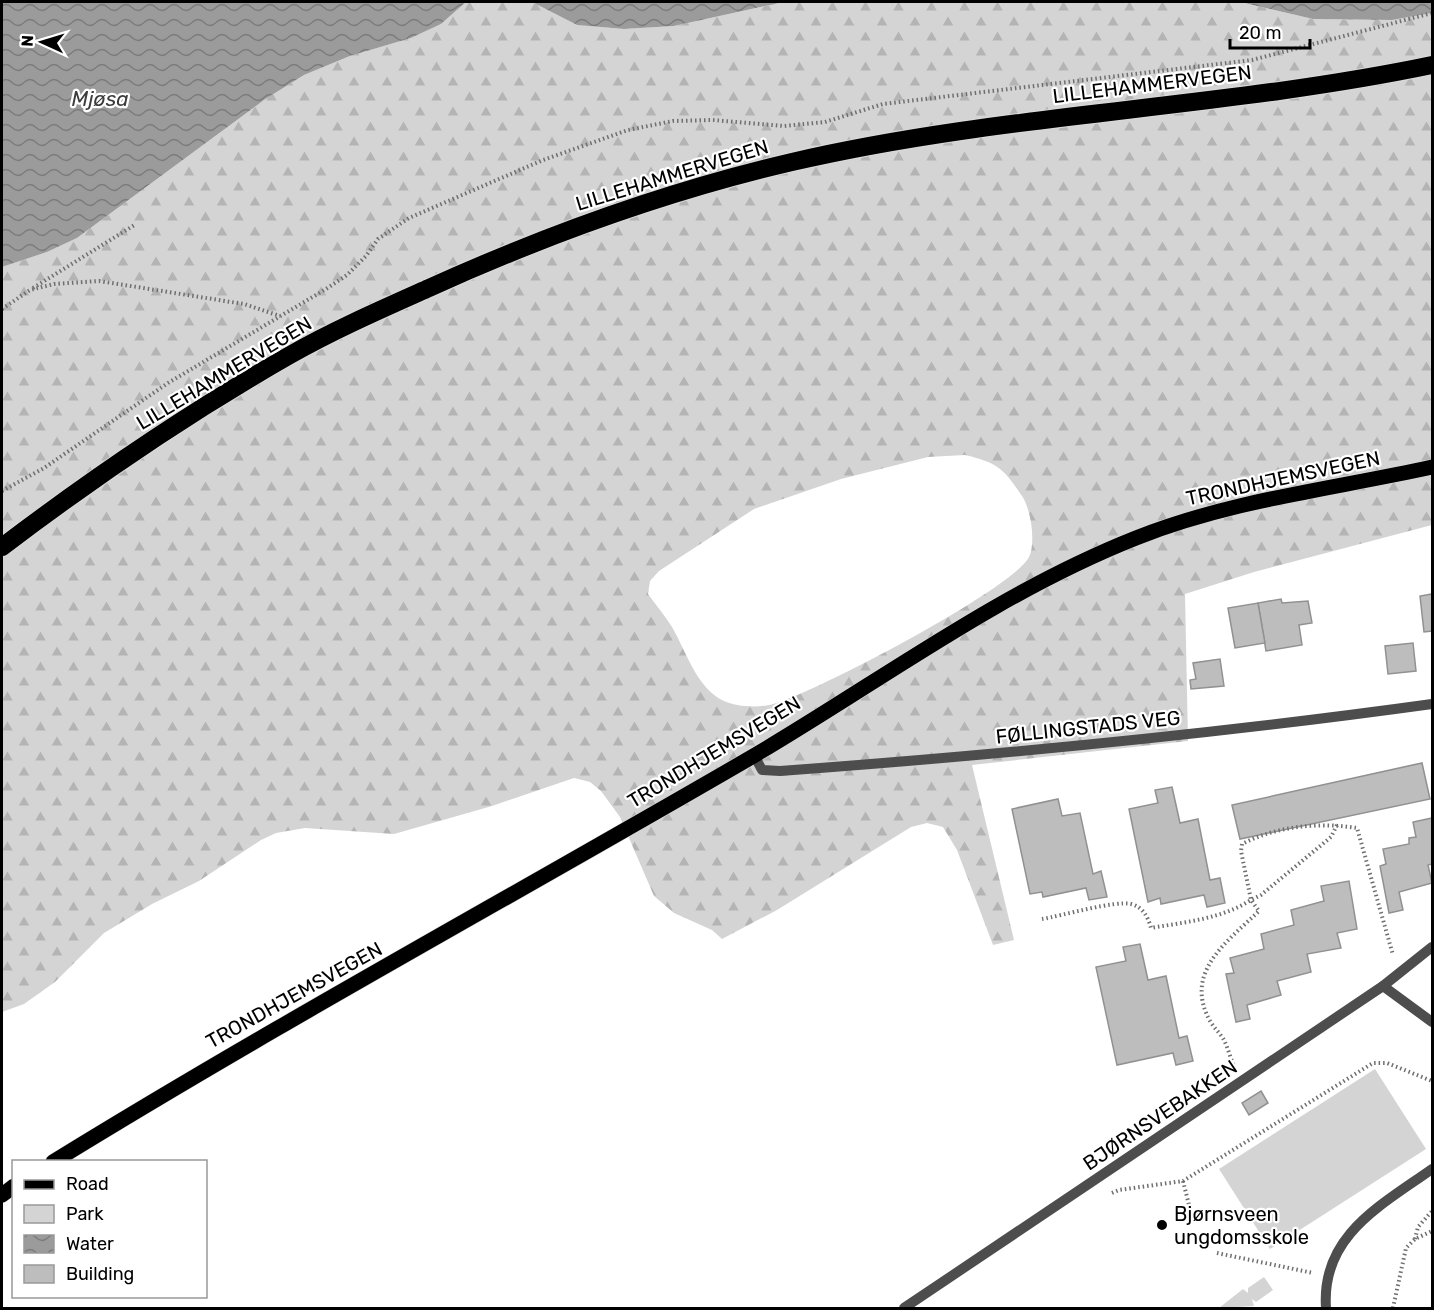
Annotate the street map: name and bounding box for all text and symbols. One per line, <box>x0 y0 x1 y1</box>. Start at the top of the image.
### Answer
north arrow <box>12 12 72 72</box>
scale bar <box>1230 12 1310 50</box>
text: 20 m <box>1239 22 1281 44</box>
text: N <box>18 35 37 47</box>
street label: LILLEHAMMERVEGEN <box>1051 60 1253 108</box>
water label: Mjøsa <box>71 86 129 111</box>
street label: LILLEHAMMERVEGEN <box>573 134 771 216</box>
street label: LILLEHAMMERVEGEN <box>132 311 316 435</box>
street label: TRONDHJEMSVEGEN <box>1184 446 1382 510</box>
street label: TRONDHJEMSVEGEN <box>623 691 805 813</box>
street label: FØLLINGSTADS VEG <box>994 705 1182 749</box>
street label: TRONDHJEMSVEGEN <box>202 937 386 1053</box>
street label: BJØRNSVEBAKKEN <box>1078 1055 1242 1175</box>
legend <box>12 1160 207 1298</box>
text: Road <box>66 1173 109 1195</box>
place label: Bjørnsveen ungdomsskole <box>1174 1202 1309 1249</box>
text: Park <box>66 1203 104 1225</box>
marker: Bjørnsveen ungdomsskole <box>1155 1218 1169 1232</box>
text: Water <box>66 1233 114 1255</box>
text: Building <box>66 1263 134 1285</box>

